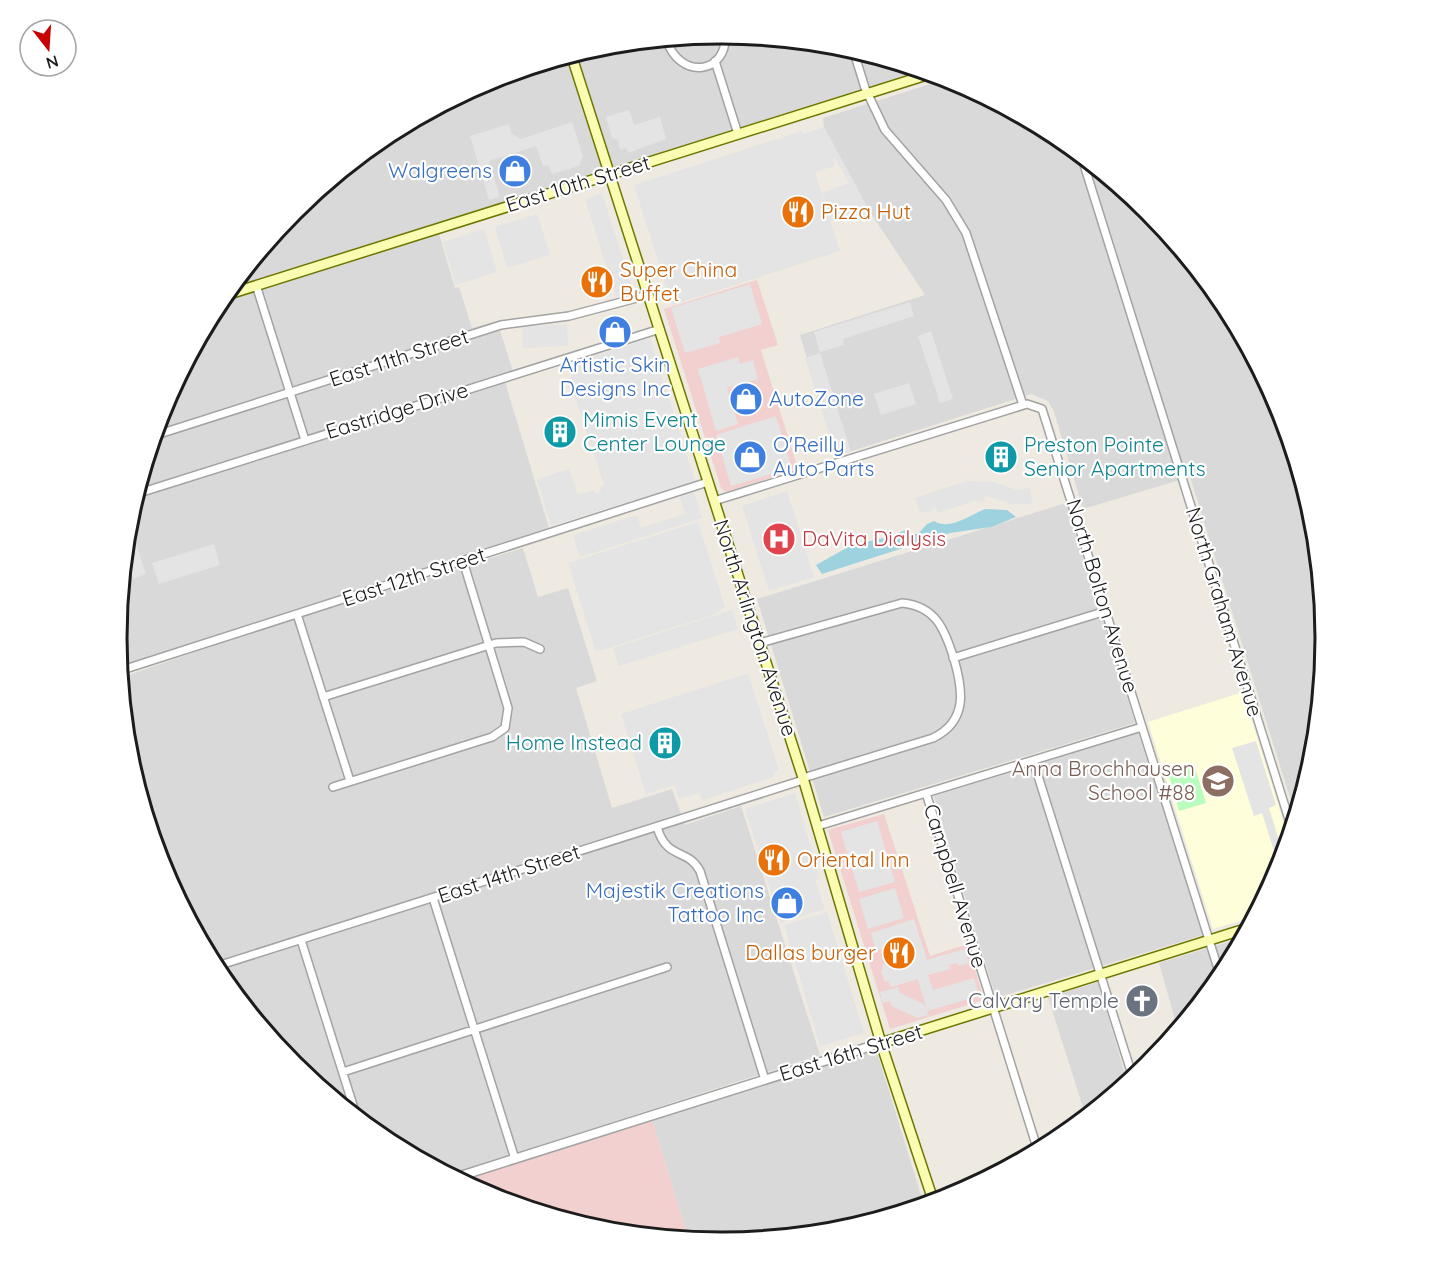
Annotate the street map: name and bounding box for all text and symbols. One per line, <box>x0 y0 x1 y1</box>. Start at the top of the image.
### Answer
north arrow <box>18 18 78 78</box>
text: N <box>44 51 61 74</box>
street label: East 10th Street <box>502 149 653 217</box>
shop icon: Walgreens <box>497 153 533 189</box>
place label: Walgreens <box>388 157 492 183</box>
restaurant icon: Pizza Hut <box>780 194 816 230</box>
place label: Pizza Hut <box>821 198 911 224</box>
place label: Super China Buffet <box>620 256 737 306</box>
restaurant icon: Super China Buffet <box>579 264 615 300</box>
shop icon: Artistic Skin Designs Inc <box>597 314 633 350</box>
street label: East 11th Street <box>326 322 472 392</box>
place label: Artistic Skin Designs Inc <box>559 351 671 401</box>
street label: Eastridge Drive <box>322 376 471 444</box>
shop icon: AutoZone <box>728 381 764 417</box>
place label: AutoZone <box>769 385 864 411</box>
place label: Mimis Event Center Lounge <box>583 406 726 456</box>
building icon: Mimis Event Center Lounge <box>542 414 578 450</box>
place label: O'Reilly Auto Parts <box>773 431 874 481</box>
place label: Preston Pointe Senior Apartments <box>1024 431 1206 481</box>
shop icon: O'Reilly Auto Parts <box>732 439 768 475</box>
building icon: Preston Pointe Senior Apartments <box>983 439 1019 475</box>
street label: North Bolton Avenue <box>1061 496 1145 696</box>
street label: North Graham Avenue <box>1181 504 1269 719</box>
street label: North Arlington Avenue <box>709 516 803 739</box>
hospital icon: DaVita Dialysis <box>761 521 797 557</box>
place label: DaVita Dialysis <box>802 525 946 551</box>
street label: East 12th Street <box>339 541 489 611</box>
building icon: Home Instead <box>647 725 683 761</box>
place label: Home Instead <box>506 729 642 755</box>
place label: Anna Brochhausen School #88 <box>1012 755 1195 805</box>
school or university icon: Anna Brochhausen School #88 <box>1200 763 1236 799</box>
street label: Campbell Avenue <box>919 801 993 971</box>
street label: East 14th Street <box>434 838 583 908</box>
restaurant icon: Oriental Inn <box>756 842 792 878</box>
place label: Oriental Inn <box>797 846 910 872</box>
place label: Majestik Creations Tattoo Inc <box>586 877 764 927</box>
shop icon: Majestik Creations Tattoo Inc <box>769 885 805 921</box>
restaurant icon: Dallas burger <box>881 935 917 971</box>
place label: Dallas burger <box>745 939 876 965</box>
church icon: Calvary Temple <box>1124 983 1160 1019</box>
place label: Calvary Temple <box>968 987 1119 1013</box>
street label: East 16th Street <box>776 1018 926 1086</box>

